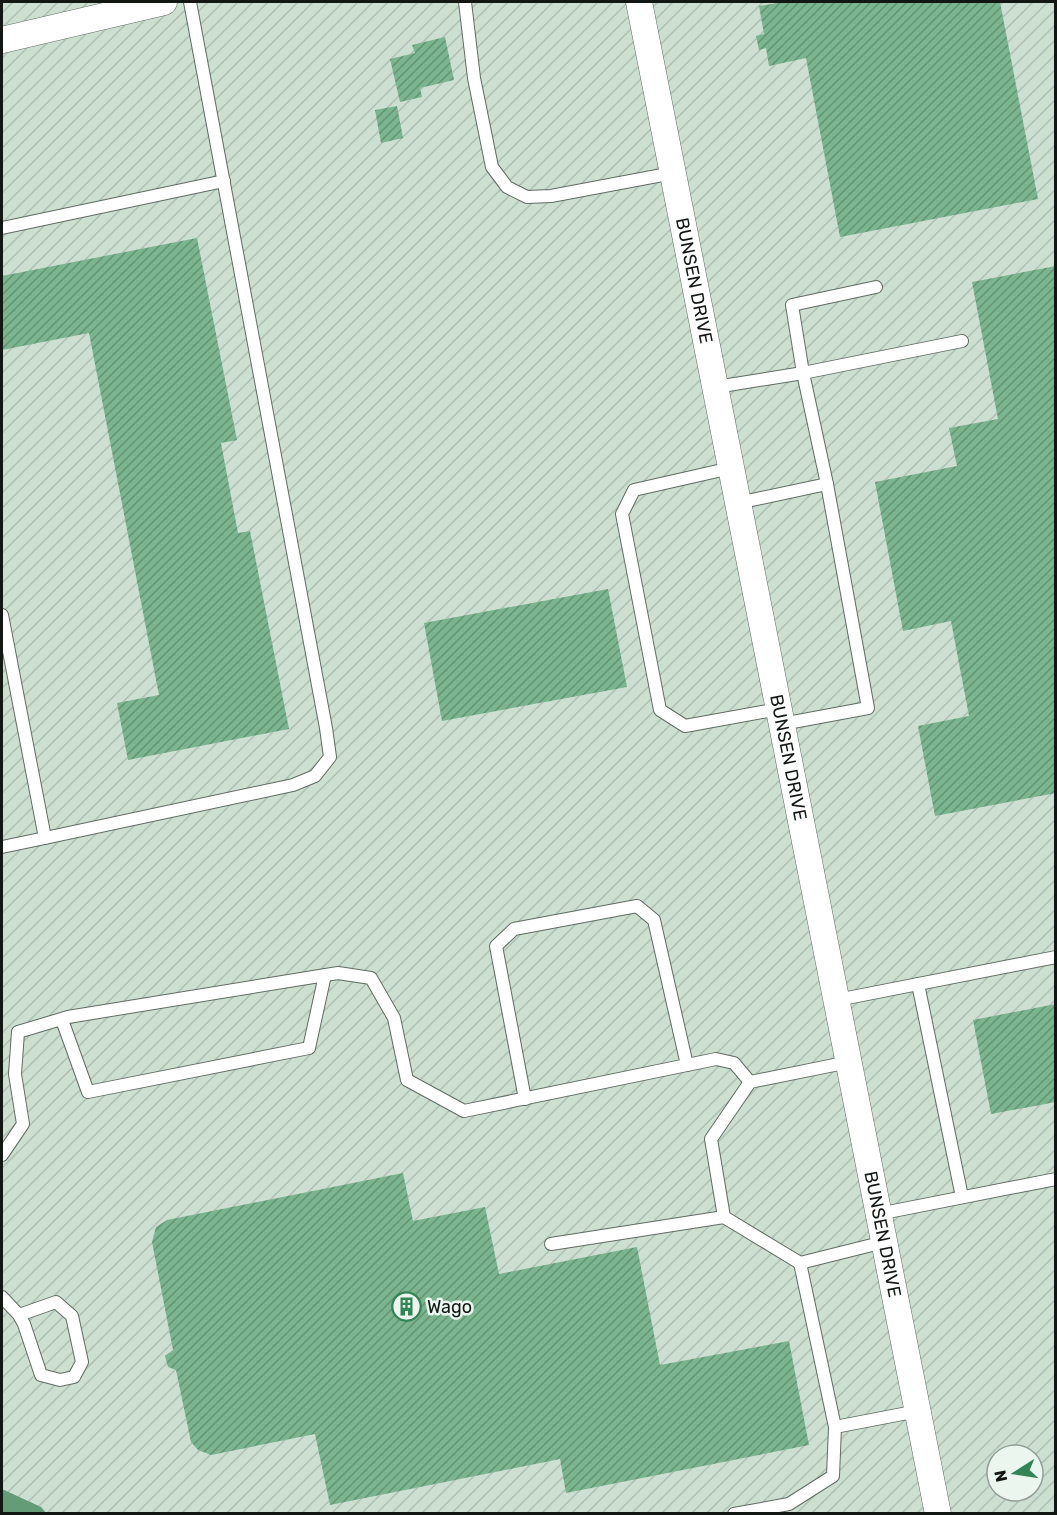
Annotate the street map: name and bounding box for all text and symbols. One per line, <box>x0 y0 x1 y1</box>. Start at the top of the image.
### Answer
street label: BUNSEN DRIVE <box>671 216 717 346</box>
street label: BUNSEN DRIVE <box>765 692 812 822</box>
street label: BUNSEN DRIVE <box>859 1169 906 1299</box>
building icon: Wago <box>390 1291 422 1323</box>
place label: Wago <box>427 1296 472 1318</box>
north arrow <box>985 1443 1045 1503</box>
text: N <box>990 1468 1011 1484</box>

